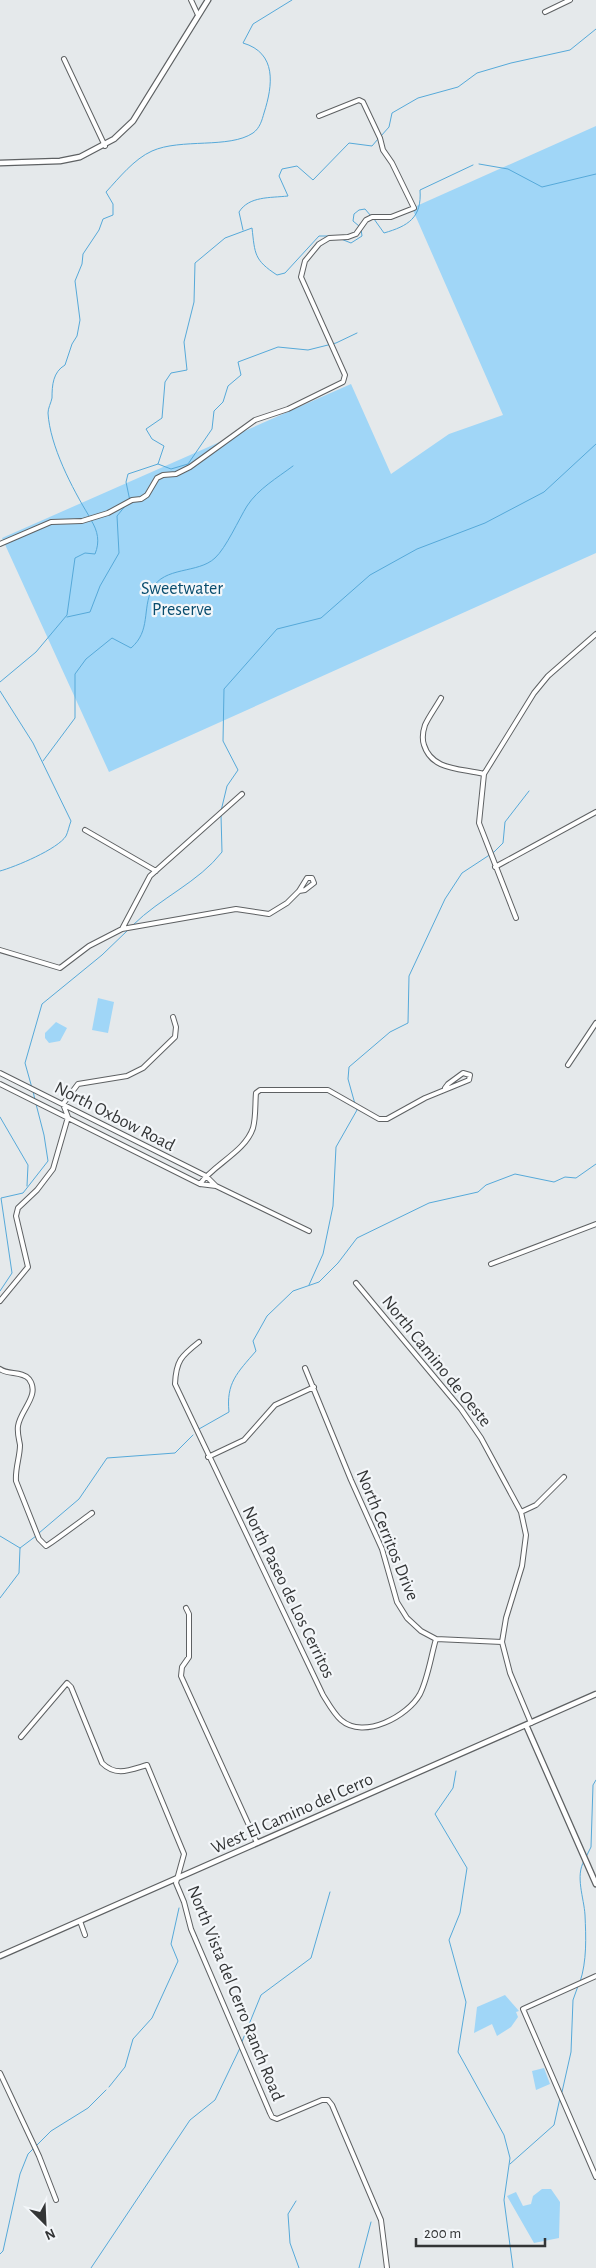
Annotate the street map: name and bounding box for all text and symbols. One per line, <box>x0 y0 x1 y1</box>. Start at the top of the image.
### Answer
park label: Sweetwater Preserve <box>141 580 223 619</box>
street label: North Oxbow Road <box>51 1079 178 1155</box>
street label: North Camino de Oeste <box>378 1293 494 1430</box>
street label: North Cerritos Drive <box>353 1467 421 1603</box>
street label: North Paseo de Los Cerritos <box>239 1504 338 1681</box>
street label: West El Camino del Cerro <box>209 1770 376 1858</box>
street label: North Vista del Cerro Ranch Road <box>184 1883 287 2104</box>
north arrow <box>20 2198 70 2248</box>
scale bar <box>416 2216 545 2248</box>
text: N <box>43 2226 57 2242</box>
text: 200 m <box>424 2226 461 2241</box>

